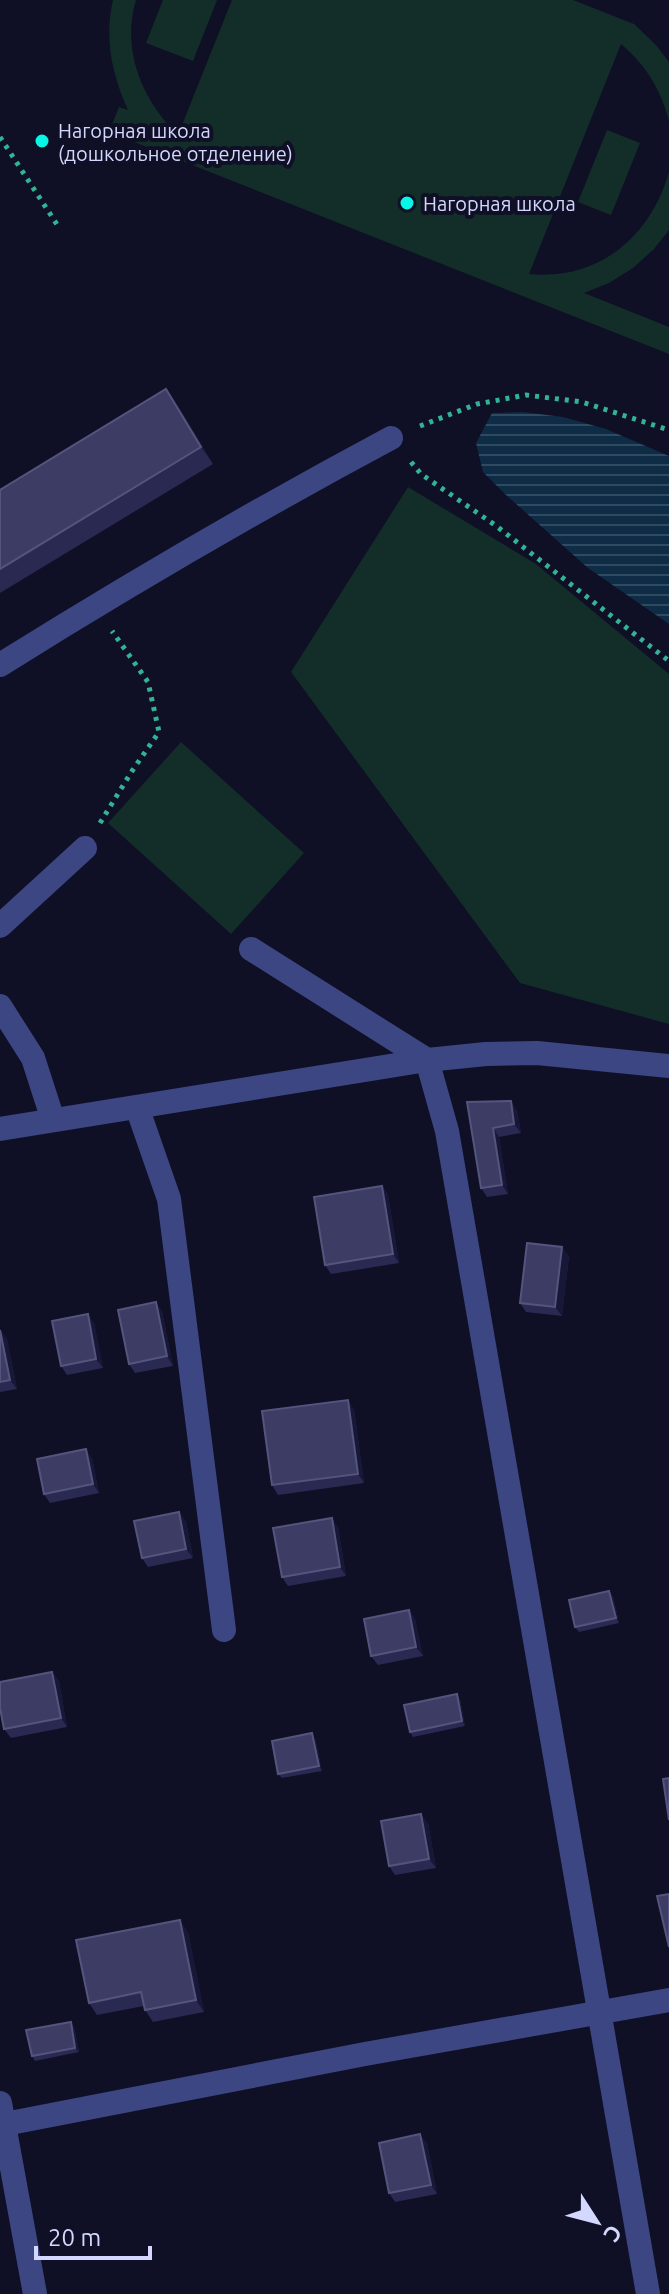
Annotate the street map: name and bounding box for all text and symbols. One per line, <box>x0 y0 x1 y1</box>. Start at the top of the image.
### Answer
place label: Нагорная школа (дошкольное отделение) <box>58 119 293 165</box>
marker: Нагорная школа (дошкольное отделение) <box>33 132 51 150</box>
place label: Нагорная школа <box>423 192 576 215</box>
marker: Нагорная школа <box>398 194 416 212</box>
north arrow <box>557 2182 637 2262</box>
scale bar <box>36 2210 150 2260</box>
text: С <box>599 2221 628 2247</box>
text: 20 m <box>48 2224 101 2251</box>

